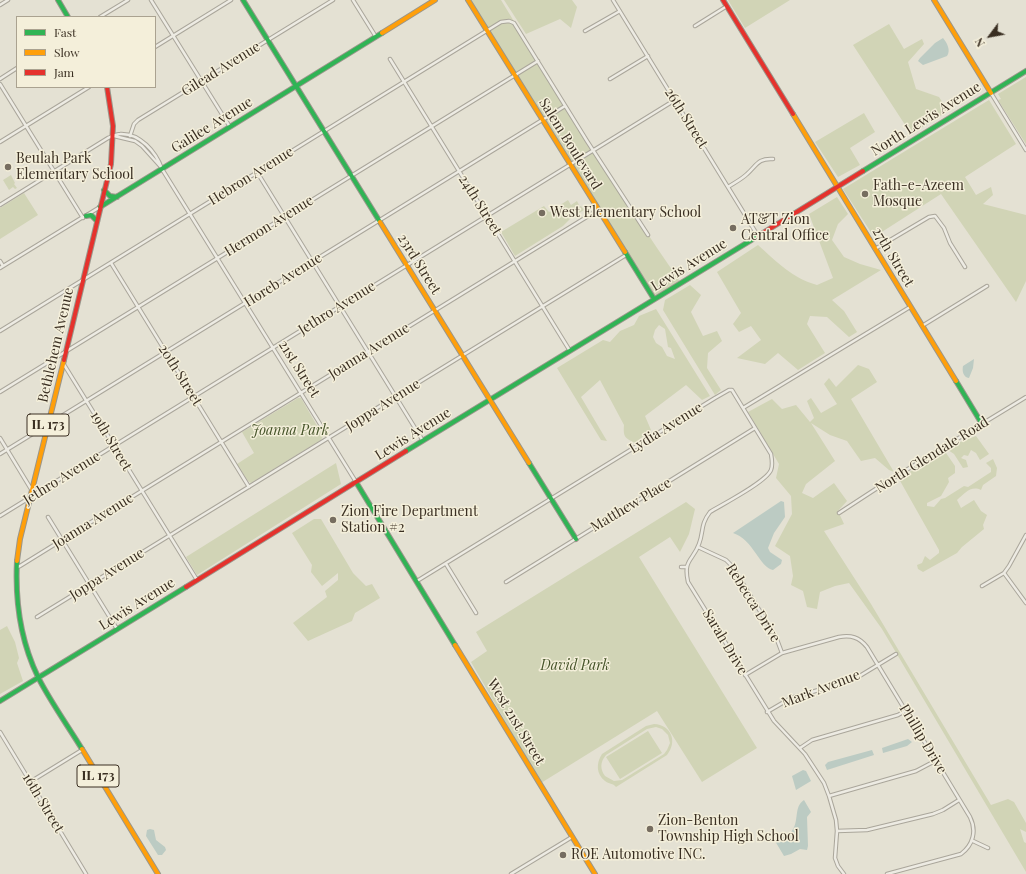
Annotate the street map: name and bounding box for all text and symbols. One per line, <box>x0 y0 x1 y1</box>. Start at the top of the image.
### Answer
legend <box>16 16 156 88</box>
north arrow <box>970 16 1010 56</box>
text: Fast <box>54 24 76 40</box>
text: N <box>971 35 988 50</box>
street label: Gilead Avenue <box>179 38 263 100</box>
text: Slow <box>54 44 80 60</box>
text: Jam <box>54 64 74 80</box>
street label: North Lewis Avenue <box>868 78 984 160</box>
street label: 26th Street <box>661 85 711 151</box>
street label: Galilee Avenue <box>168 93 256 157</box>
street label: Salem Boulevard <box>535 95 605 193</box>
street label: Hebron Avenue <box>205 143 297 209</box>
place label: Beulah Park Elementary School <box>16 151 134 184</box>
marker: Beulah Park Elementary School <box>3 162 13 172</box>
street label: 24th Street <box>455 172 505 238</box>
place label: Fath-e-Azeem Mosque <box>873 178 964 210</box>
marker: Fath-e-Azeem Mosque <box>860 189 870 199</box>
street label: Hermon Avenue <box>221 192 317 260</box>
place label: West Elementary School <box>550 205 701 221</box>
marker: West Elementary School <box>537 208 547 218</box>
place label: AT&T Zion Central Office <box>741 212 829 244</box>
marker: AT&T Zion Central Office <box>728 223 738 233</box>
street label: 27th Street <box>869 224 917 290</box>
street label: 23rd Street <box>394 231 444 297</box>
street label: Lewis Avenue <box>648 235 730 295</box>
street label: Horeb Avenue <box>241 249 325 311</box>
street label: Jethro Avenue <box>295 278 379 338</box>
street label: Bethlehem Avenue <box>35 286 77 404</box>
street label: Joanna Avenue <box>325 319 413 383</box>
street label: 21st Street <box>275 337 323 401</box>
street label: 20th Street <box>154 341 206 409</box>
street label: Joppa Avenue <box>343 375 423 435</box>
street label: Lydia Avenue <box>626 399 706 457</box>
street label: Lewis Avenue <box>372 404 454 464</box>
street label: 19th Street <box>87 408 135 474</box>
street label: North Glendale Road <box>872 413 992 497</box>
road number: IL 173 <box>27 414 69 436</box>
park label: Joanna Park <box>251 423 329 439</box>
street label: Jethro Avenue <box>20 448 104 508</box>
street label: Matthew Place <box>588 474 674 536</box>
street label: Joanna Avenue <box>49 489 137 553</box>
place label: Zion Fire Department Station #2 <box>341 504 478 536</box>
marker: Zion Fire Department Station #2 <box>328 515 338 525</box>
street label: Joppa Avenue <box>67 544 147 604</box>
street label: Rebecca Drive <box>722 561 784 645</box>
street label: Lewis Avenue <box>96 574 178 634</box>
street label: Sarah Drive <box>699 606 751 678</box>
park label: David Park <box>541 658 609 674</box>
street label: Mark Avenue <box>780 666 862 712</box>
street label: West 21st Street <box>484 676 548 768</box>
street label: Phillip Drive <box>896 701 950 777</box>
road number: IL 173 <box>77 765 119 787</box>
street label: 16th Street <box>19 770 67 836</box>
place label: Zion-Benton Township High School <box>658 813 799 846</box>
marker: Zion-Benton Township High School <box>645 824 655 834</box>
place label: ROE Automotive INC. <box>571 847 706 863</box>
marker: ROE Automotive INC. <box>558 850 568 860</box>

